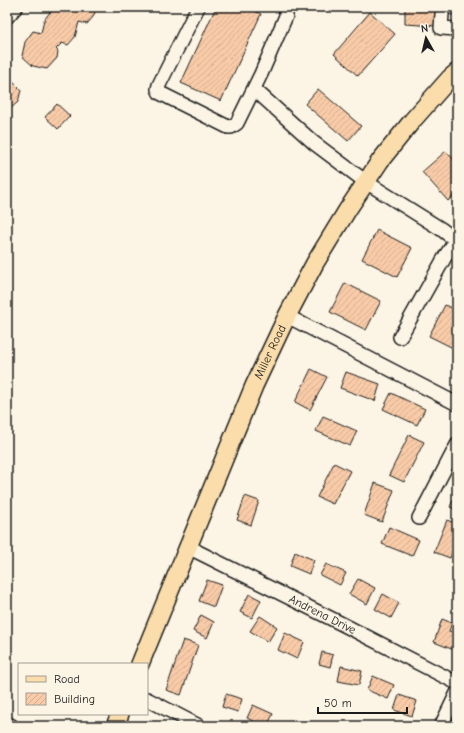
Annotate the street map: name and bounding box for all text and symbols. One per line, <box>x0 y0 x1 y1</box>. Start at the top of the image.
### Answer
north arrow <box>406 18 446 58</box>
text: N <box>420 22 429 36</box>
street label: Miller Road <box>251 322 289 382</box>
street label: Andrena Drive <box>287 592 358 637</box>
legend <box>18 663 148 715</box>
text: Road <box>54 672 80 686</box>
scale bar <box>318 689 407 715</box>
text: Building <box>54 692 95 706</box>
text: 50 m <box>324 696 352 710</box>

